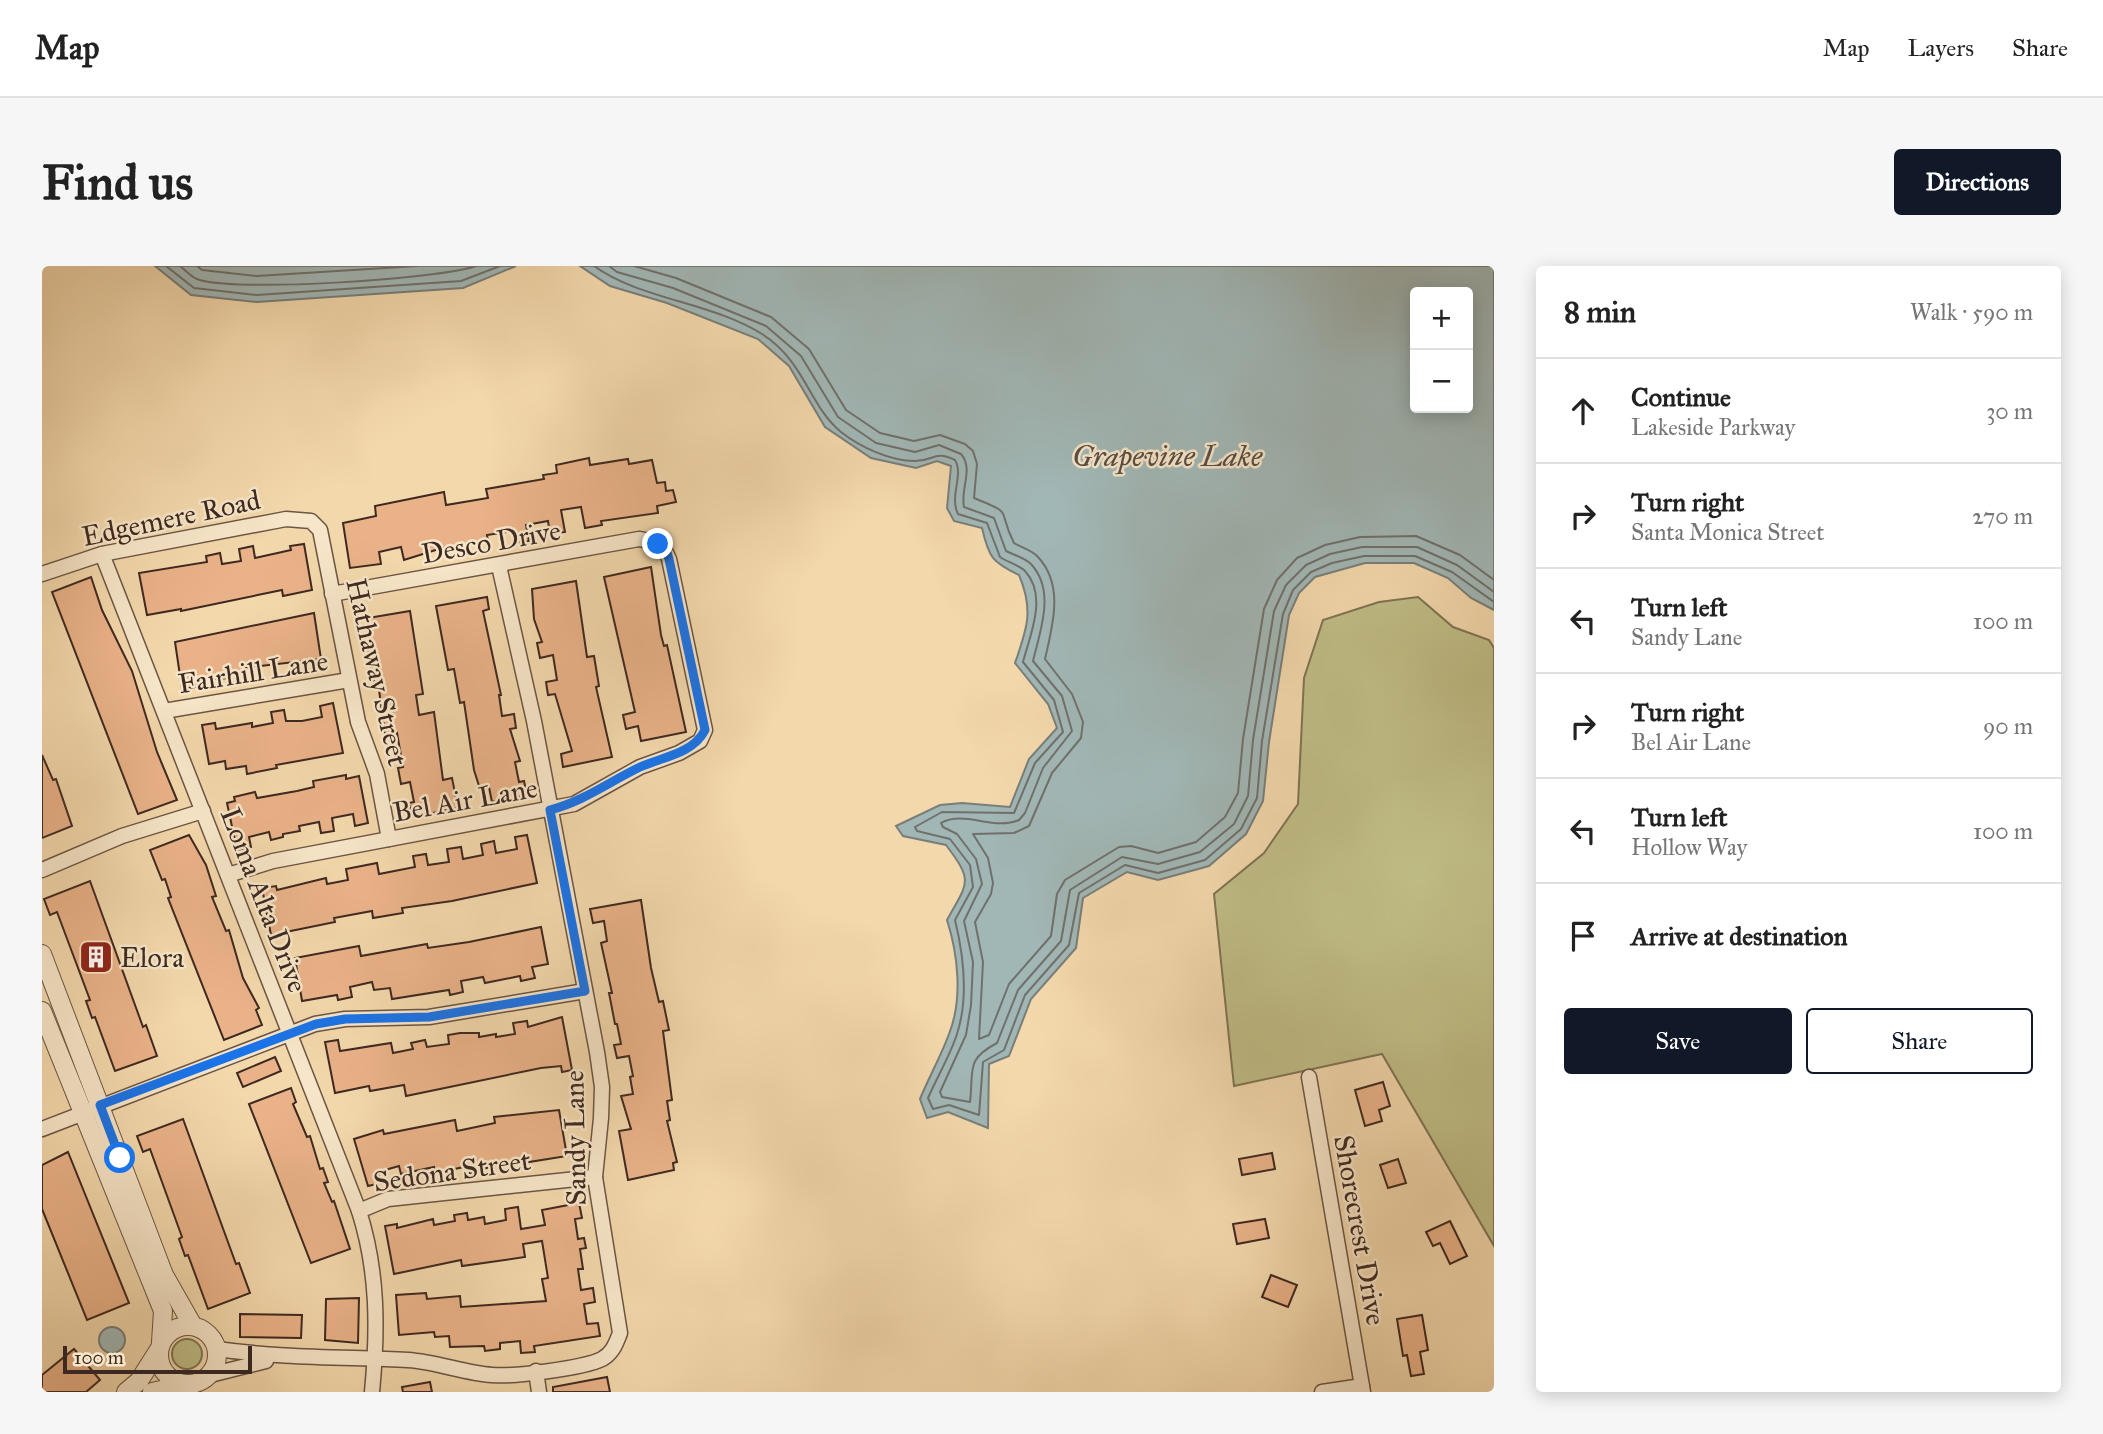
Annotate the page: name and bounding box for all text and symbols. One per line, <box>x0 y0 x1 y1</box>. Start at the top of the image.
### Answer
text: Map <box>35 28 99 68</box>
text: Map <box>1823 33 1870 63</box>
text: Layers <box>1908 33 1974 63</box>
text: Share <box>2012 33 2068 63</box>
button: Directions <box>1894 149 2061 215</box>
text: Find us <box>42 153 193 212</box>
map controls <box>1410 287 1473 413</box>
button: + <box>1410 287 1473 350</box>
text: 8 min <box>1564 294 1636 330</box>
text: Walk · 590 m <box>1910 298 2033 326</box>
button: − <box>1410 350 1473 413</box>
text: Continue <box>1631 381 1731 413</box>
icon: ahead <box>1564 392 1602 430</box>
text: 30 m <box>1986 397 2033 425</box>
text: Lakeside Parkway <box>1631 413 1795 441</box>
water label: Grapevine Lake <box>1072 438 1263 475</box>
street label: Edgemere Road <box>79 482 263 554</box>
text: Turn right <box>1631 486 1744 518</box>
icon: right <box>1564 497 1602 535</box>
text: 270 m <box>1972 502 2033 530</box>
street label: Desco Drive <box>419 513 563 571</box>
text: Santa Monica Street <box>1631 518 1824 546</box>
route end <box>642 528 673 559</box>
street label: Hathaway Street <box>338 575 416 769</box>
text: Turn left <box>1631 591 1727 623</box>
icon: left <box>1564 602 1602 640</box>
text: 100 m <box>1973 607 2033 635</box>
text: Sandy Lane <box>1631 623 1742 651</box>
street label: Fairhill Lane <box>176 643 330 701</box>
text: Turn right <box>1631 696 1744 728</box>
icon: right <box>1564 707 1602 745</box>
text: 90 m <box>1983 712 2033 740</box>
text: Bel Air Lane <box>1631 728 1751 756</box>
street label: Bel Air Lane <box>390 770 540 830</box>
text: Turn left <box>1631 801 1727 833</box>
street label: Loma Alta Drive <box>213 803 315 997</box>
icon: left <box>1564 812 1602 850</box>
text: 100 m <box>1973 817 2033 845</box>
text: Hollow Way <box>1631 833 1747 861</box>
icon: arrive <box>1564 917 1602 955</box>
text: Arrive at destination <box>1631 920 1848 952</box>
building icon: Elora <box>77 938 115 976</box>
place label: Elora <box>120 940 184 975</box>
button: Save <box>1564 1008 1792 1074</box>
button: Share <box>1806 1008 2033 1074</box>
street label: Sandy Lane <box>556 1070 594 1206</box>
street label: Shorecrest Drive <box>1326 1132 1394 1328</box>
route start <box>104 1142 135 1173</box>
street label: Sedona Street <box>371 1143 533 1199</box>
scale bar <box>63 1343 252 1375</box>
text: 100 m <box>74 1346 124 1369</box>

